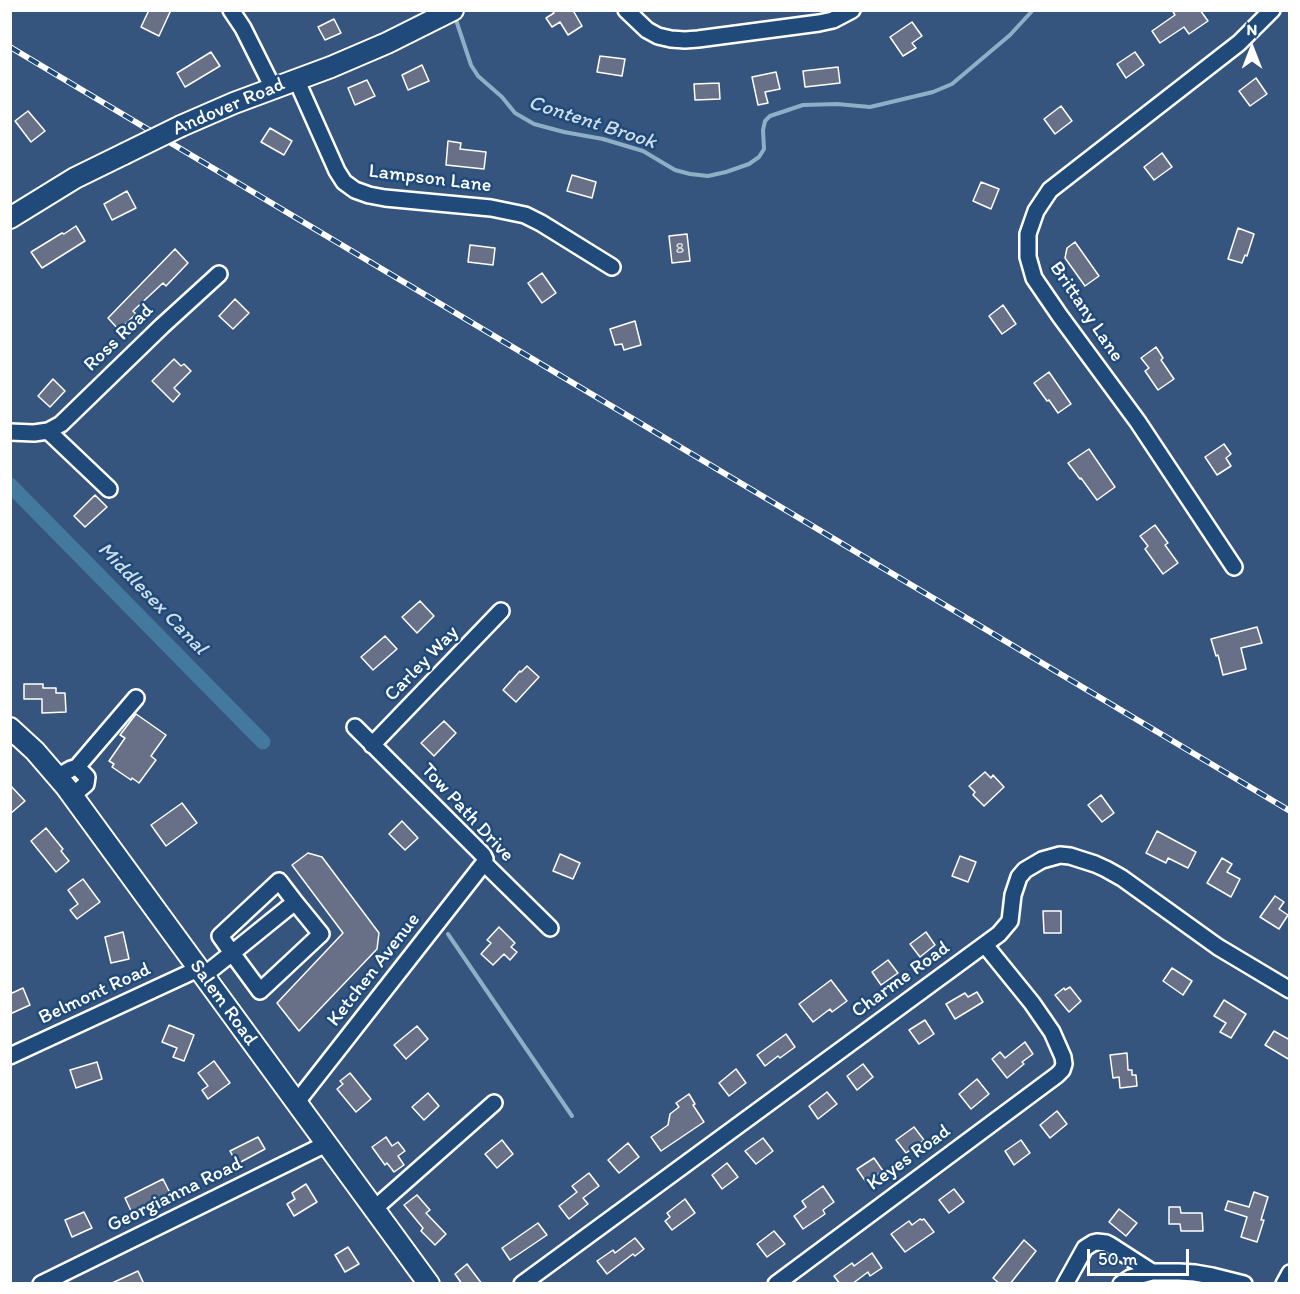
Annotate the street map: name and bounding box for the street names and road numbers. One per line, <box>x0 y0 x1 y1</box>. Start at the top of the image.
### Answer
street label: Andover Road <box>169 73 289 141</box>
street label: Lampson Lane <box>367 160 493 198</box>
street label: Brittany Lane <box>1044 257 1128 367</box>
street label: Ross Road <box>79 299 159 377</box>
street label: Carley Way <box>380 621 464 707</box>
street label: Tow Path Drive <box>415 759 519 867</box>
street label: Ketchen Avenue <box>322 909 426 1031</box>
street label: Charme Road <box>847 936 955 1024</box>
street label: Salem Road <box>184 955 262 1051</box>
street label: Belmont Road <box>35 958 155 1030</box>
street label: Keyes Road <box>862 1120 956 1196</box>
street label: Georgianna Road <box>104 1152 246 1238</box>

